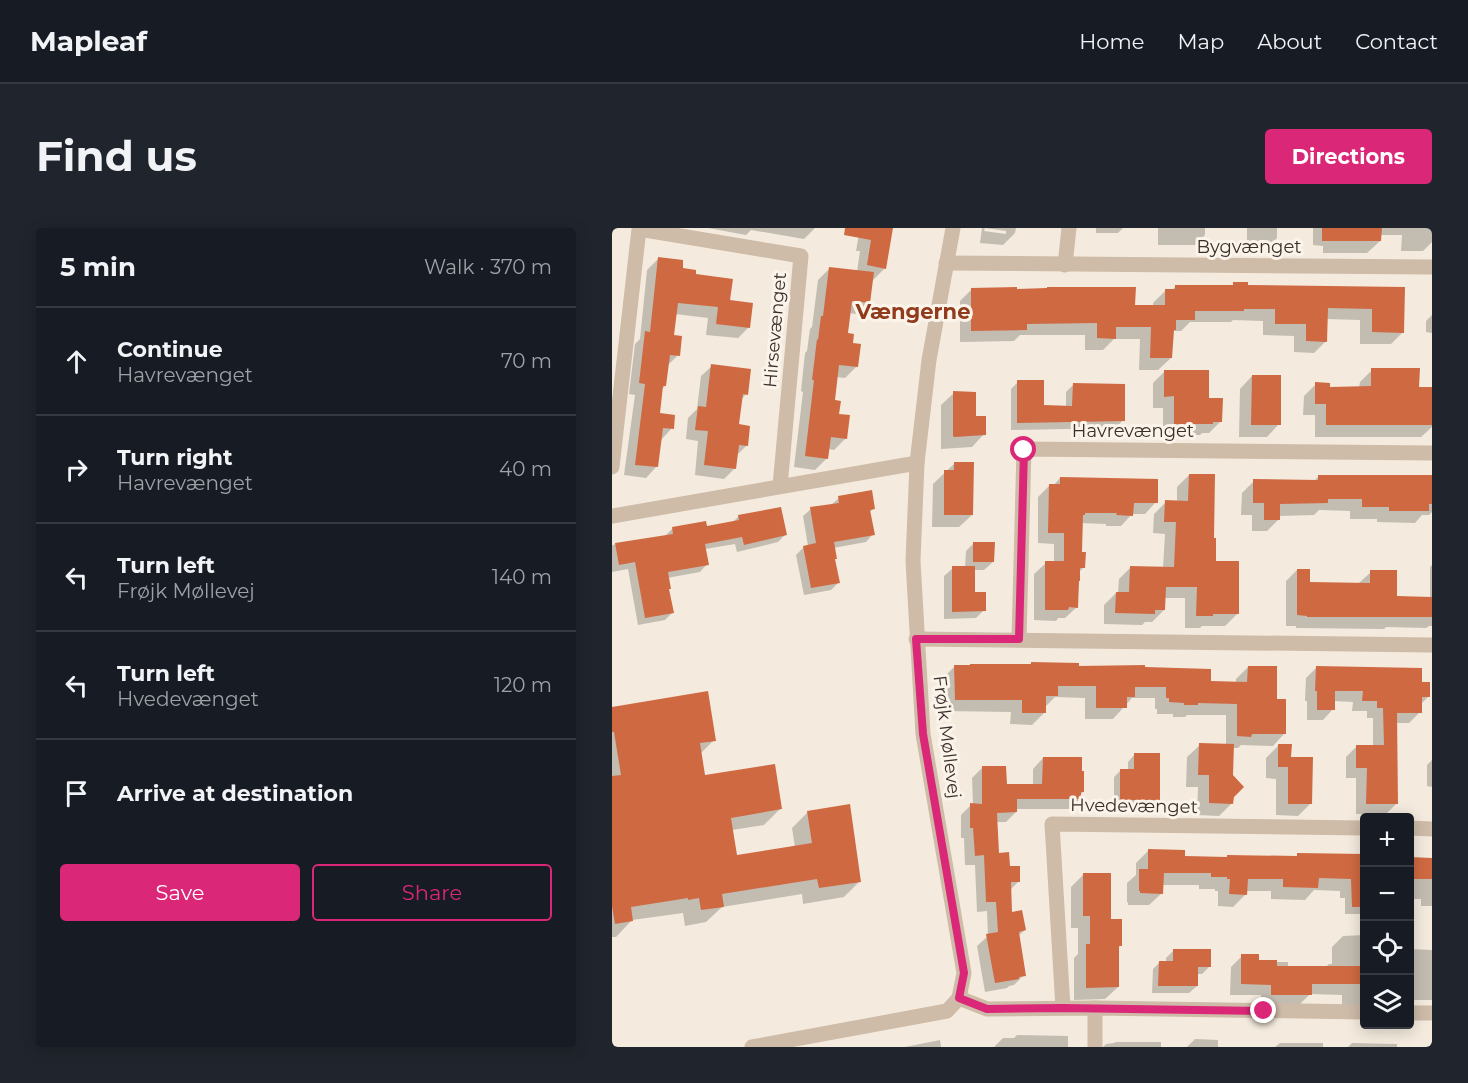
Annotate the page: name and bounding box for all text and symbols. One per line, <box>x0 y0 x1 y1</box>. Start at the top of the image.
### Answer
text: Mapleaf <box>30 24 147 58</box>
text: Home <box>1079 29 1144 54</box>
text: Map <box>1177 29 1224 54</box>
text: About <box>1257 29 1322 54</box>
text: Contact <box>1355 29 1438 54</box>
button: Directions <box>1265 129 1432 184</box>
text: Find us <box>36 130 197 182</box>
street label: Bygvænget <box>1196 236 1302 258</box>
text: 5 min <box>60 251 136 283</box>
text: Walk · 370 m <box>424 255 552 279</box>
street label: Hirsevænget <box>759 271 791 389</box>
district label: Vængerne <box>855 299 970 324</box>
text: Continue <box>117 336 223 363</box>
icon: ahead <box>60 345 93 378</box>
text: 70 m <box>501 349 552 373</box>
text: Havrevænget <box>117 363 253 387</box>
street label: Havrevænget <box>1072 420 1194 442</box>
route start <box>1010 436 1036 462</box>
text: Turn right <box>117 444 232 471</box>
icon: right <box>60 453 93 486</box>
text: 40 m <box>499 457 552 481</box>
text: Havrevænget <box>117 471 253 495</box>
text: Turn left <box>117 552 215 579</box>
icon: left <box>60 561 93 594</box>
text: 140 m <box>492 565 552 589</box>
text: Frøjk Møllevej <box>117 579 255 603</box>
text: Turn left <box>117 660 215 687</box>
icon: left <box>60 669 93 702</box>
text: 120 m <box>494 673 552 697</box>
street label: Frøjk Møllevej <box>929 674 965 800</box>
text: Hvedevænget <box>117 687 259 711</box>
icon: arrive <box>60 777 93 810</box>
text: Arrive at destination <box>117 780 353 807</box>
street label: Hvedevænget <box>1070 794 1198 818</box>
map controls <box>1360 813 1414 1029</box>
button: + <box>1360 813 1414 867</box>
button: Save <box>60 864 300 921</box>
button: Share <box>312 864 552 921</box>
button: − <box>1360 867 1414 921</box>
button: locate <box>1360 921 1414 975</box>
button: layers <box>1360 975 1414 1029</box>
route end <box>1250 997 1276 1023</box>

